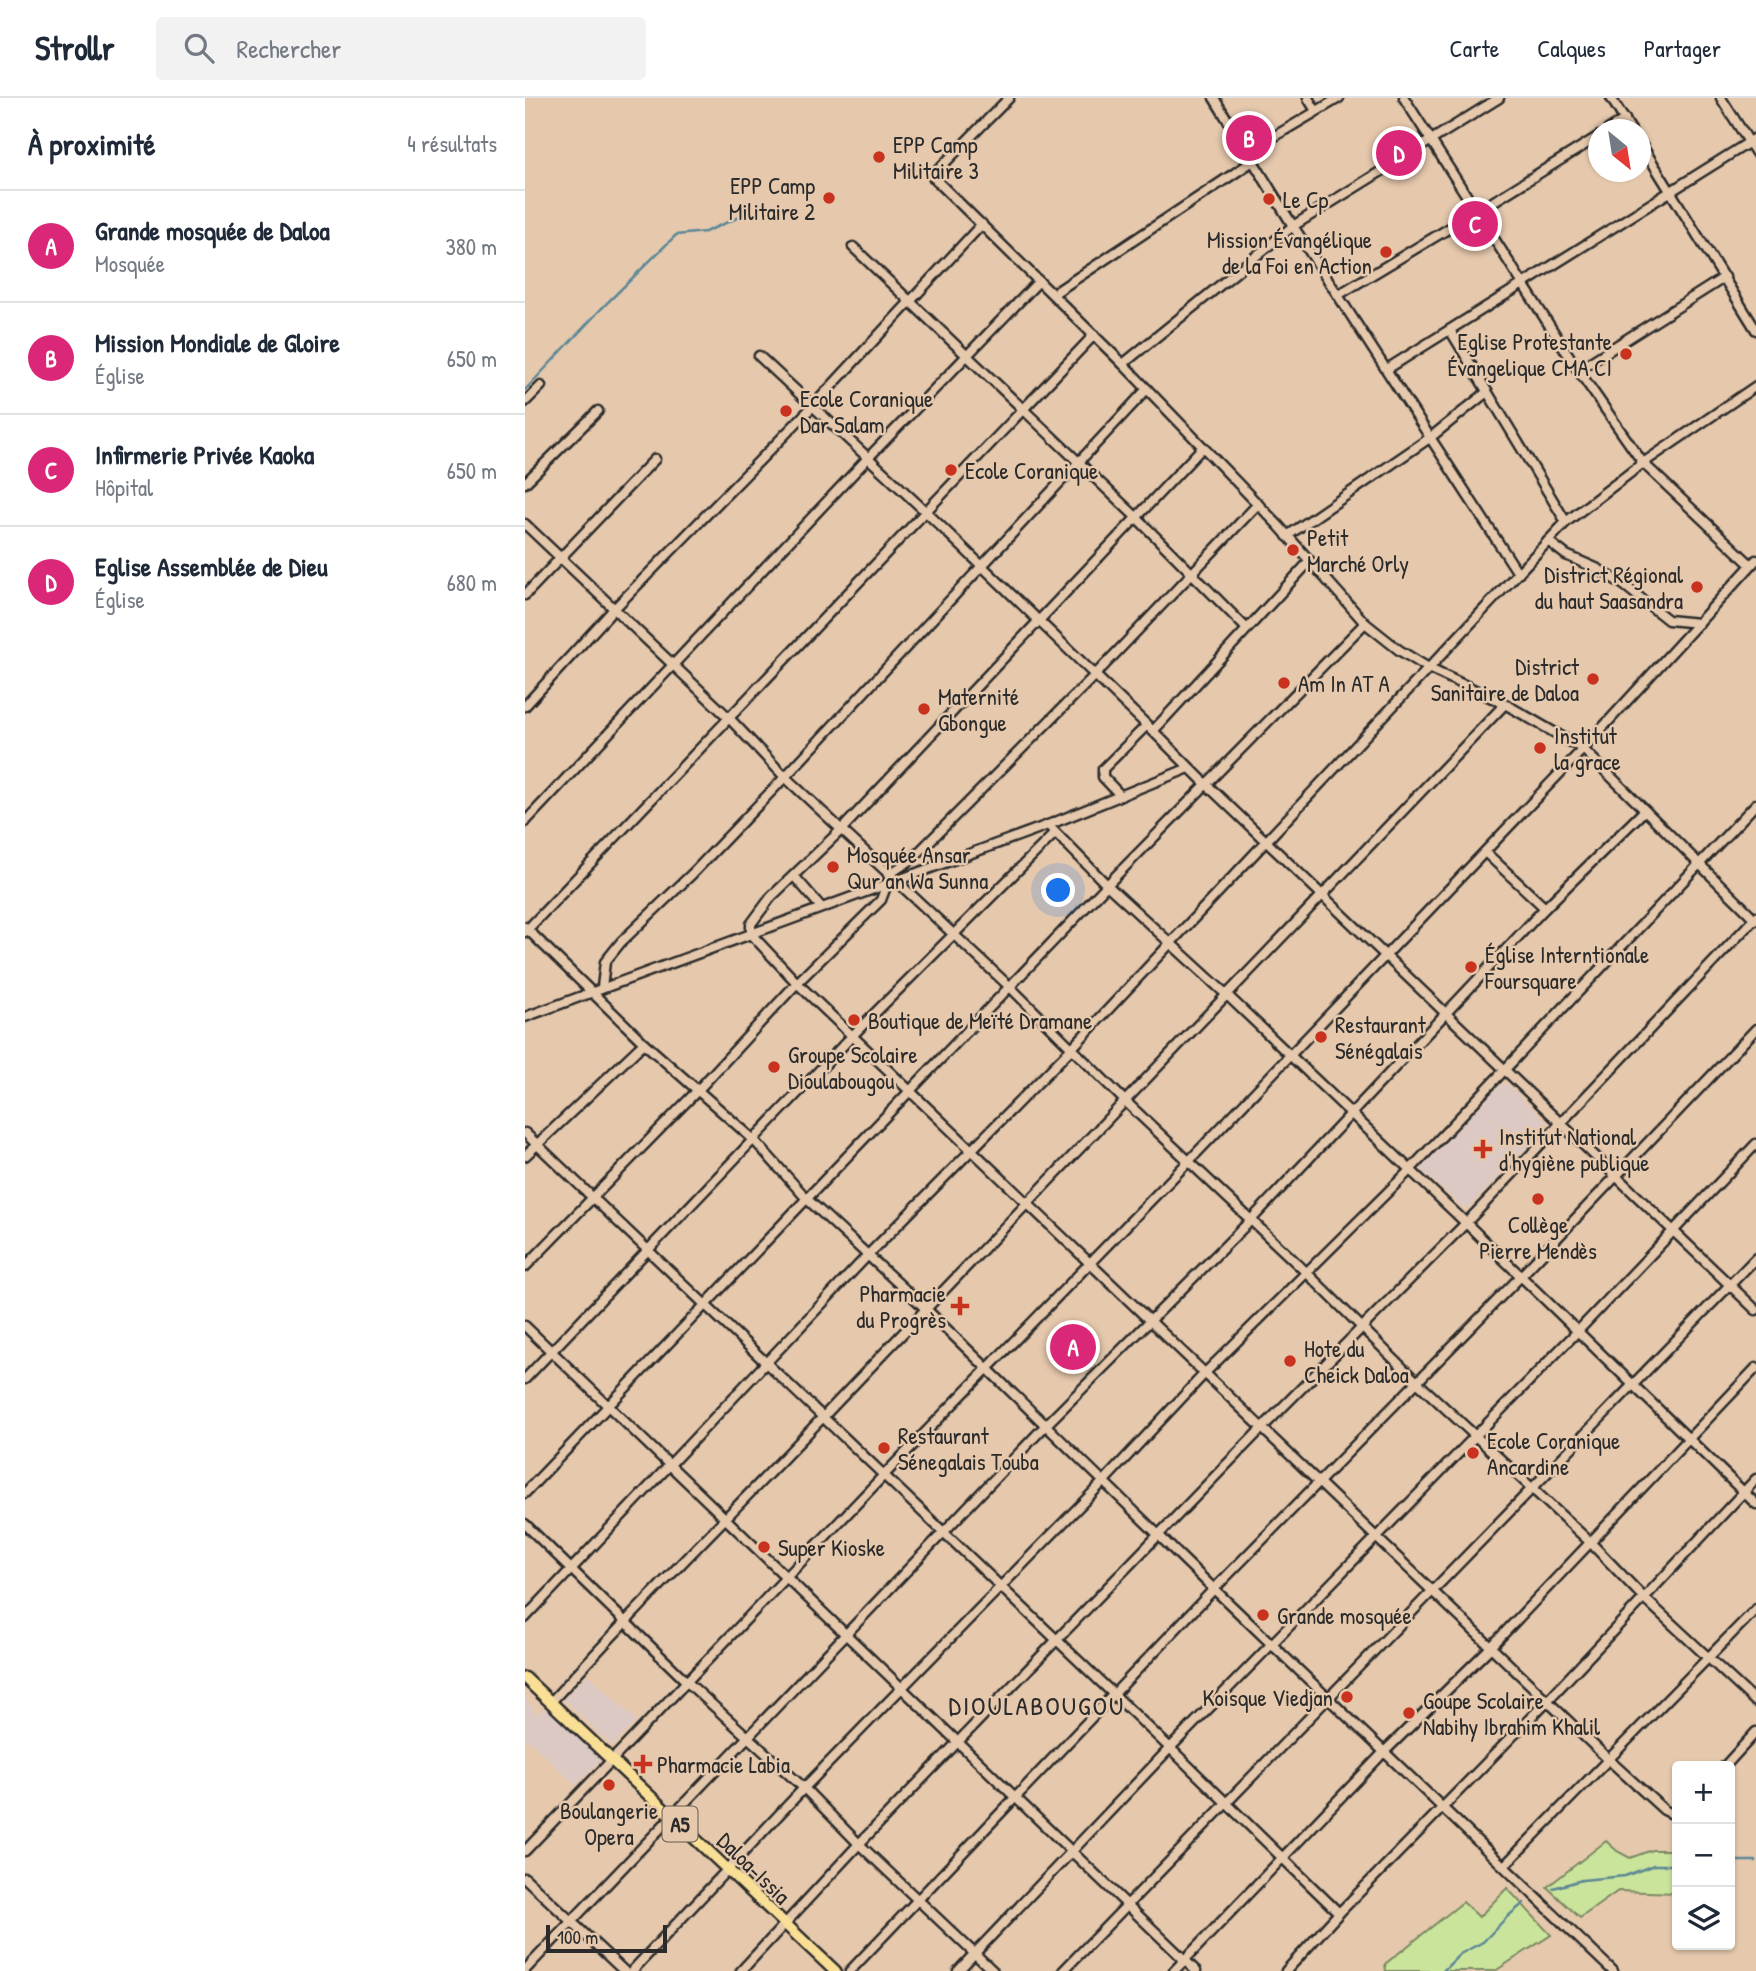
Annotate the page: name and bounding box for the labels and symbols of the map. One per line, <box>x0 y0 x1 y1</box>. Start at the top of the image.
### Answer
pin: B <box>1226 112 1272 164</box>
north arrow <box>1588 119 1651 182</box>
pin: D <box>1376 127 1422 179</box>
place label: EPP Camp Militaire 3 <box>893 129 979 186</box>
marker: EPP Camp Militaire 3 <box>871 149 887 165</box>
place label: EPP Camp Militaire 2 <box>729 170 815 227</box>
place label: Le Cp <box>1283 184 1329 215</box>
marker: EPP Camp Militaire 2 <box>821 190 837 206</box>
marker: Le Cp <box>1261 191 1277 207</box>
pin: C <box>1452 198 1498 250</box>
place label: Mission Évangélique de la Foi en Action <box>1207 224 1372 281</box>
marker: Mission Évangélique de la Foi en Action <box>1378 244 1394 260</box>
place label: Eglise Protestante Évangelique CMA CI <box>1447 326 1612 383</box>
marker: Eglise Protestante Évangelique CMA CI <box>1618 346 1634 362</box>
place label: Ecole Coranique Dar Salam <box>800 383 933 440</box>
marker: Ecole Coranique Dar Salam <box>778 403 794 419</box>
place label: Ecole Coranique <box>965 455 1098 486</box>
marker: Ecole Coranique <box>943 462 959 478</box>
place label: Petit Marché Orly <box>1307 522 1409 579</box>
marker: Petit Marché Orly <box>1285 542 1301 558</box>
place label: District Régional du haut Saasandra <box>1535 559 1684 616</box>
marker: District Régional du haut Saasandra <box>1689 579 1705 595</box>
place label: District Sanitaire de Daloa <box>1431 651 1580 708</box>
place label: Am In AT A <box>1298 668 1390 699</box>
marker: District Sanitaire de Daloa <box>1585 671 1601 687</box>
marker: Am In AT A <box>1276 675 1292 691</box>
place label: Maternité Gbongue <box>938 681 1019 738</box>
marker: Maternité Gbongue <box>916 701 932 717</box>
place label: Institut la grace <box>1554 720 1621 777</box>
marker: Institut la grace <box>1532 740 1548 756</box>
place label: Mosquée Ansar Qur an Wa Sunna <box>847 839 988 896</box>
marker: Mosquée Ansar Qur an Wa Sunna <box>825 859 841 875</box>
your location <box>1041 873 1075 907</box>
place label: Église Interntionale Foursquare <box>1484 939 1649 996</box>
marker: Église Interntionale Foursquare <box>1463 959 1479 975</box>
place label: Boutique de Meïté Dramane <box>868 1005 1092 1036</box>
place label: Restaurant Sénégalais <box>1335 1009 1427 1066</box>
marker: Boutique de Meïté Dramane <box>846 1012 862 1028</box>
marker: Restaurant Sénégalais <box>1313 1029 1329 1045</box>
place label: Groupe Scolaire Dioulabougou <box>788 1039 918 1096</box>
marker: Groupe Scolaire Dioulabougou <box>766 1059 782 1075</box>
place label: Institut National d'hygiène publique <box>1499 1121 1649 1178</box>
marker: Institut National d'hygiène publique <box>1473 1139 1493 1159</box>
marker: Collège Pierre Mendès <box>1530 1191 1546 1207</box>
place label: Collège Pierre Mendès <box>1479 1209 1597 1266</box>
place label: Pharmacie du Progrès <box>856 1278 946 1335</box>
marker: Pharmacie du Progrès <box>952 1298 968 1314</box>
pin: A <box>1050 1321 1096 1373</box>
place label: Hote du Cheick Daloa <box>1304 1333 1409 1390</box>
marker: Hote du Cheick Daloa <box>1282 1353 1298 1369</box>
place label: Restaurant Sénegalais Touba <box>898 1420 1039 1477</box>
place label: Ecole Coranique Ancardine <box>1487 1425 1620 1482</box>
marker: Restaurant Sénegalais Touba <box>876 1440 892 1456</box>
marker: Ecole Coranique Ancardine <box>1465 1445 1481 1461</box>
place label: Super Kioske <box>778 1532 885 1563</box>
marker: Super Kioske <box>756 1539 772 1555</box>
place label: Grande mosquée <box>1277 1600 1412 1631</box>
marker: Grande mosquée <box>1255 1607 1271 1623</box>
place label: Koisque Viedjan <box>1202 1682 1333 1713</box>
place label: Goupe Scolaire Nabihy Ibrahim Khalil <box>1423 1685 1601 1742</box>
district label: DIOULABOUGOU <box>949 1688 1125 1723</box>
marker: Koisque Viedjan <box>1339 1689 1355 1705</box>
marker: Goupe Scolaire Nabihy Ibrahim Khalil <box>1401 1705 1417 1721</box>
place label: Pharmacie Labia <box>657 1749 790 1780</box>
marker: Pharmacie Labia <box>635 1756 651 1772</box>
marker: Boulangerie Opera <box>601 1777 617 1793</box>
place label: Boulangerie Opera <box>560 1795 658 1852</box>
road number: A5 <box>663 1806 697 1842</box>
street label: Daloa-Issia <box>711 1825 797 1911</box>
scale bar <box>546 1922 667 1954</box>

